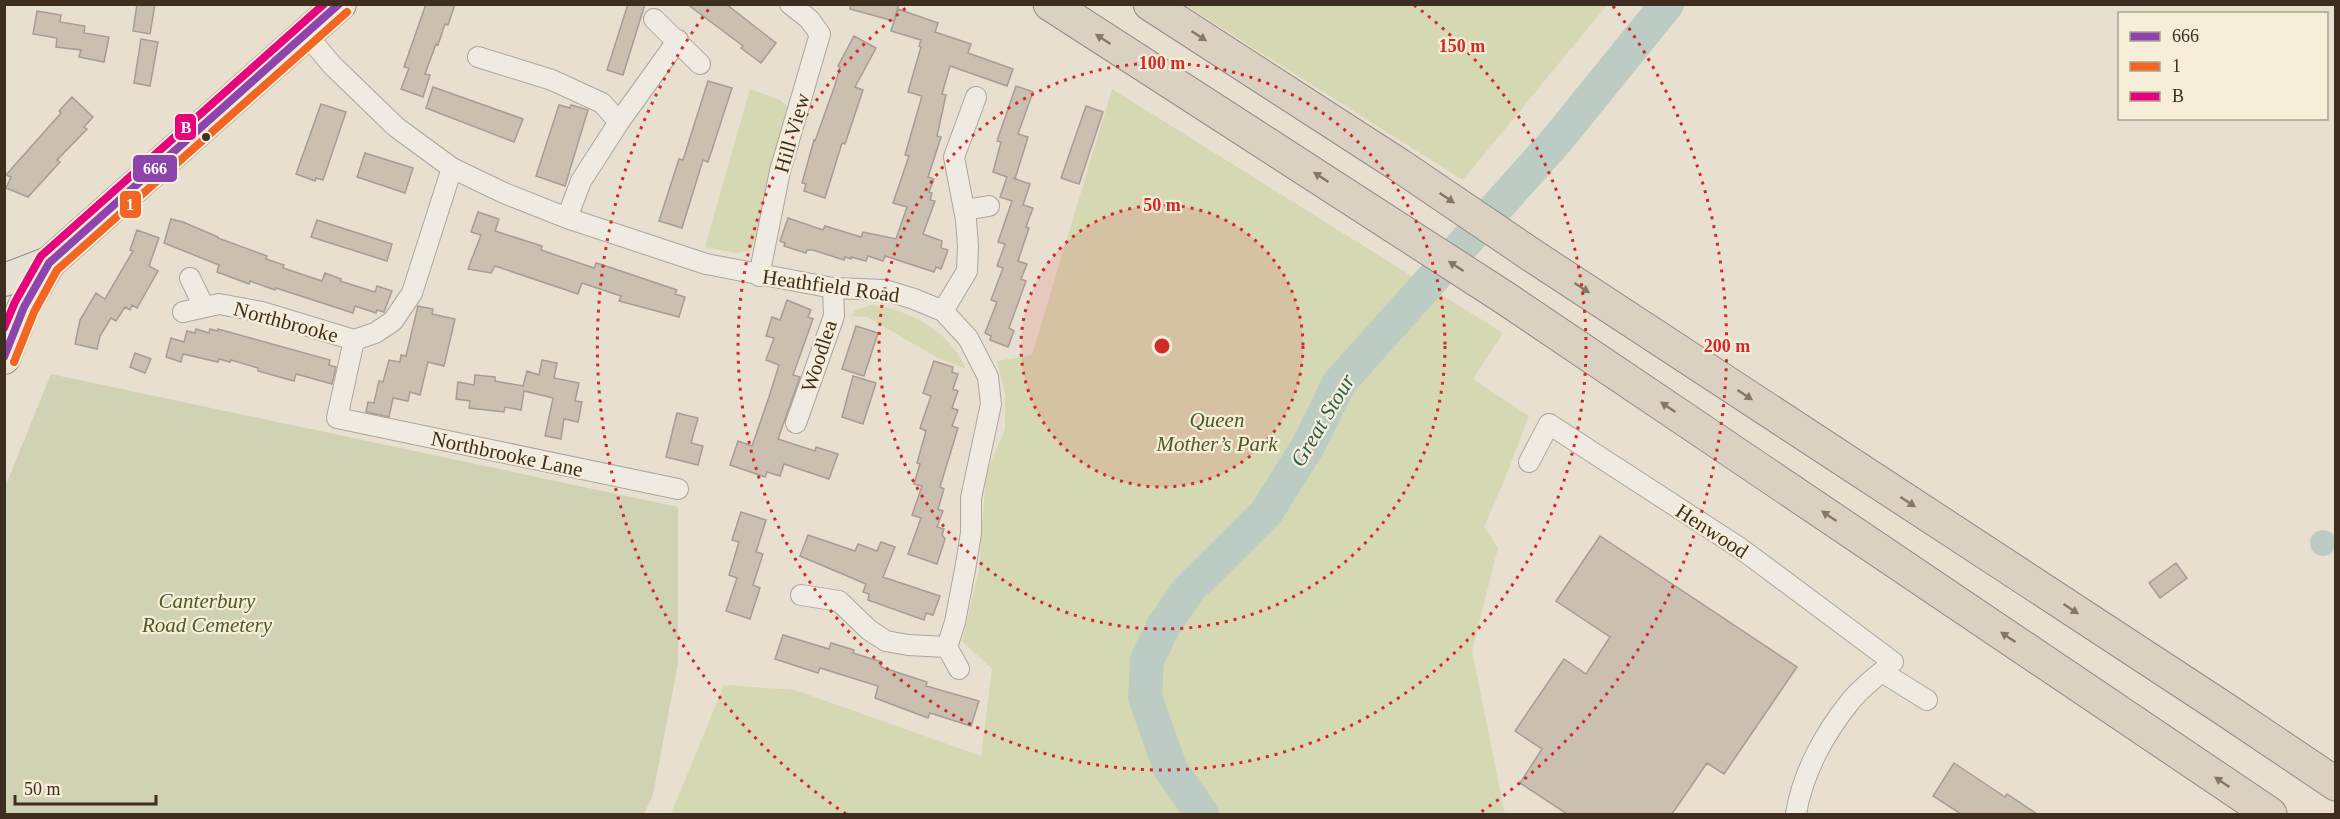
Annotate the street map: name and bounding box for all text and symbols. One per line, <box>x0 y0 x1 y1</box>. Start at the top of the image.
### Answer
legend <box>2118 12 2328 120</box>
text: 666 <box>2172 26 2199 46</box>
one-way arrow <box>1191 30 1207 41</box>
one-way arrow <box>1095 33 1111 44</box>
text: 150 m <box>1439 36 1485 56</box>
text: 100 m <box>1139 53 1185 73</box>
text: 1 <box>2172 56 2181 76</box>
text: B <box>2172 86 2184 106</box>
street label: Hill View <box>769 90 815 176</box>
line badge: B <box>174 113 197 141</box>
text: B <box>181 119 192 136</box>
unlabelled marker <box>200 131 212 143</box>
line badge: 666 <box>132 154 178 183</box>
text: 666 <box>143 160 167 177</box>
one-way arrow <box>1312 172 1329 183</box>
line badge: 1 <box>119 190 142 219</box>
one-way arrow <box>1439 192 1455 203</box>
text: 50 m <box>1143 195 1181 215</box>
text: 1 <box>126 196 134 213</box>
one-way arrow <box>1448 260 1465 271</box>
street label: Heathfield Road <box>761 264 902 308</box>
one-way arrow <box>1574 282 1590 293</box>
street label: Northbrooke <box>231 297 341 347</box>
street label: Woodlea <box>796 316 842 395</box>
centre of rings <box>1152 336 1172 356</box>
text: 200 m <box>1704 336 1750 356</box>
water label: Great Stour <box>1285 369 1360 471</box>
one-way arrow <box>1737 389 1753 400</box>
one-way arrow <box>1660 401 1676 413</box>
park label: Queen Mother’s Park <box>1155 408 1278 456</box>
street label: Northbrooke Lane <box>429 426 585 482</box>
one-way arrow <box>1900 496 1916 507</box>
street label: Henwood <box>1671 499 1753 564</box>
one-way arrow <box>1822 510 1838 522</box>
park label: Canterbury Road Cemetery <box>141 589 273 637</box>
one-way arrow <box>2063 603 2079 614</box>
one-way arrow <box>2001 631 2017 643</box>
scale bar <box>15 768 156 806</box>
one-way arrow <box>2214 776 2230 787</box>
text: 50 m <box>24 779 61 799</box>

